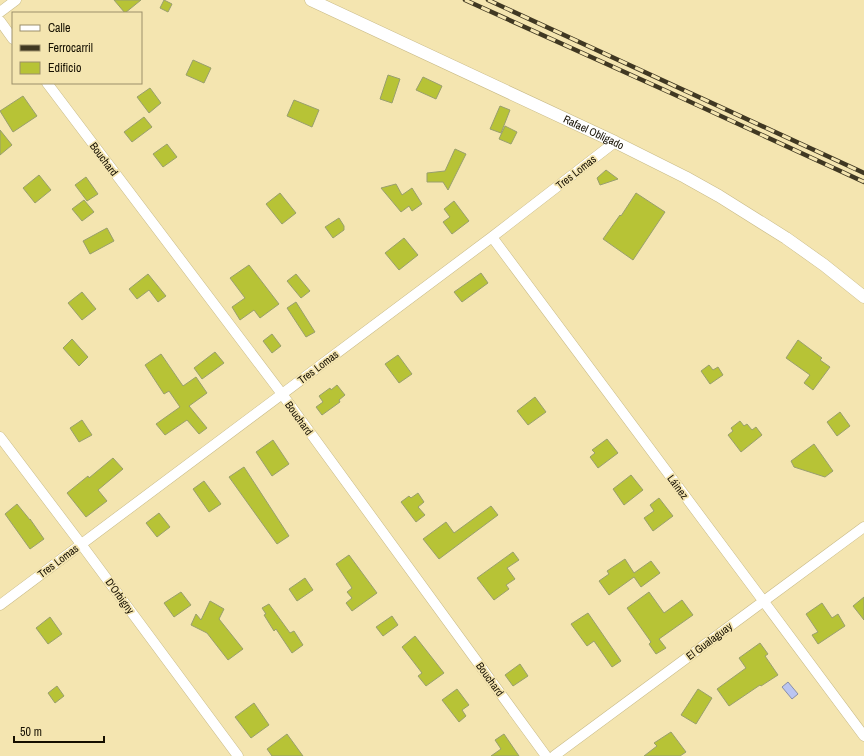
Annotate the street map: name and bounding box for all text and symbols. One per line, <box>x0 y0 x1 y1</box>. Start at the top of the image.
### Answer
legend <box>12 12 142 84</box>
text: Calle <box>48 20 70 36</box>
text: Ferrocarril <box>48 40 93 56</box>
text: Edificio <box>48 60 81 76</box>
street label: Rafael Obligado <box>561 112 626 152</box>
street label: Bouchard <box>87 139 121 179</box>
street label: Tres Lomas <box>553 152 599 192</box>
street label: Tres Lomas <box>295 347 341 387</box>
street label: Bouchard <box>282 398 316 438</box>
street label: Láinez <box>664 472 692 502</box>
street label: Tres Lomas <box>35 541 81 581</box>
street label: D'Orbigny <box>102 576 138 617</box>
street label: El Gualaguay <box>683 619 735 663</box>
street label: Bouchard <box>473 659 507 699</box>
scale bar <box>14 718 104 744</box>
text: 50 m <box>20 724 42 740</box>

